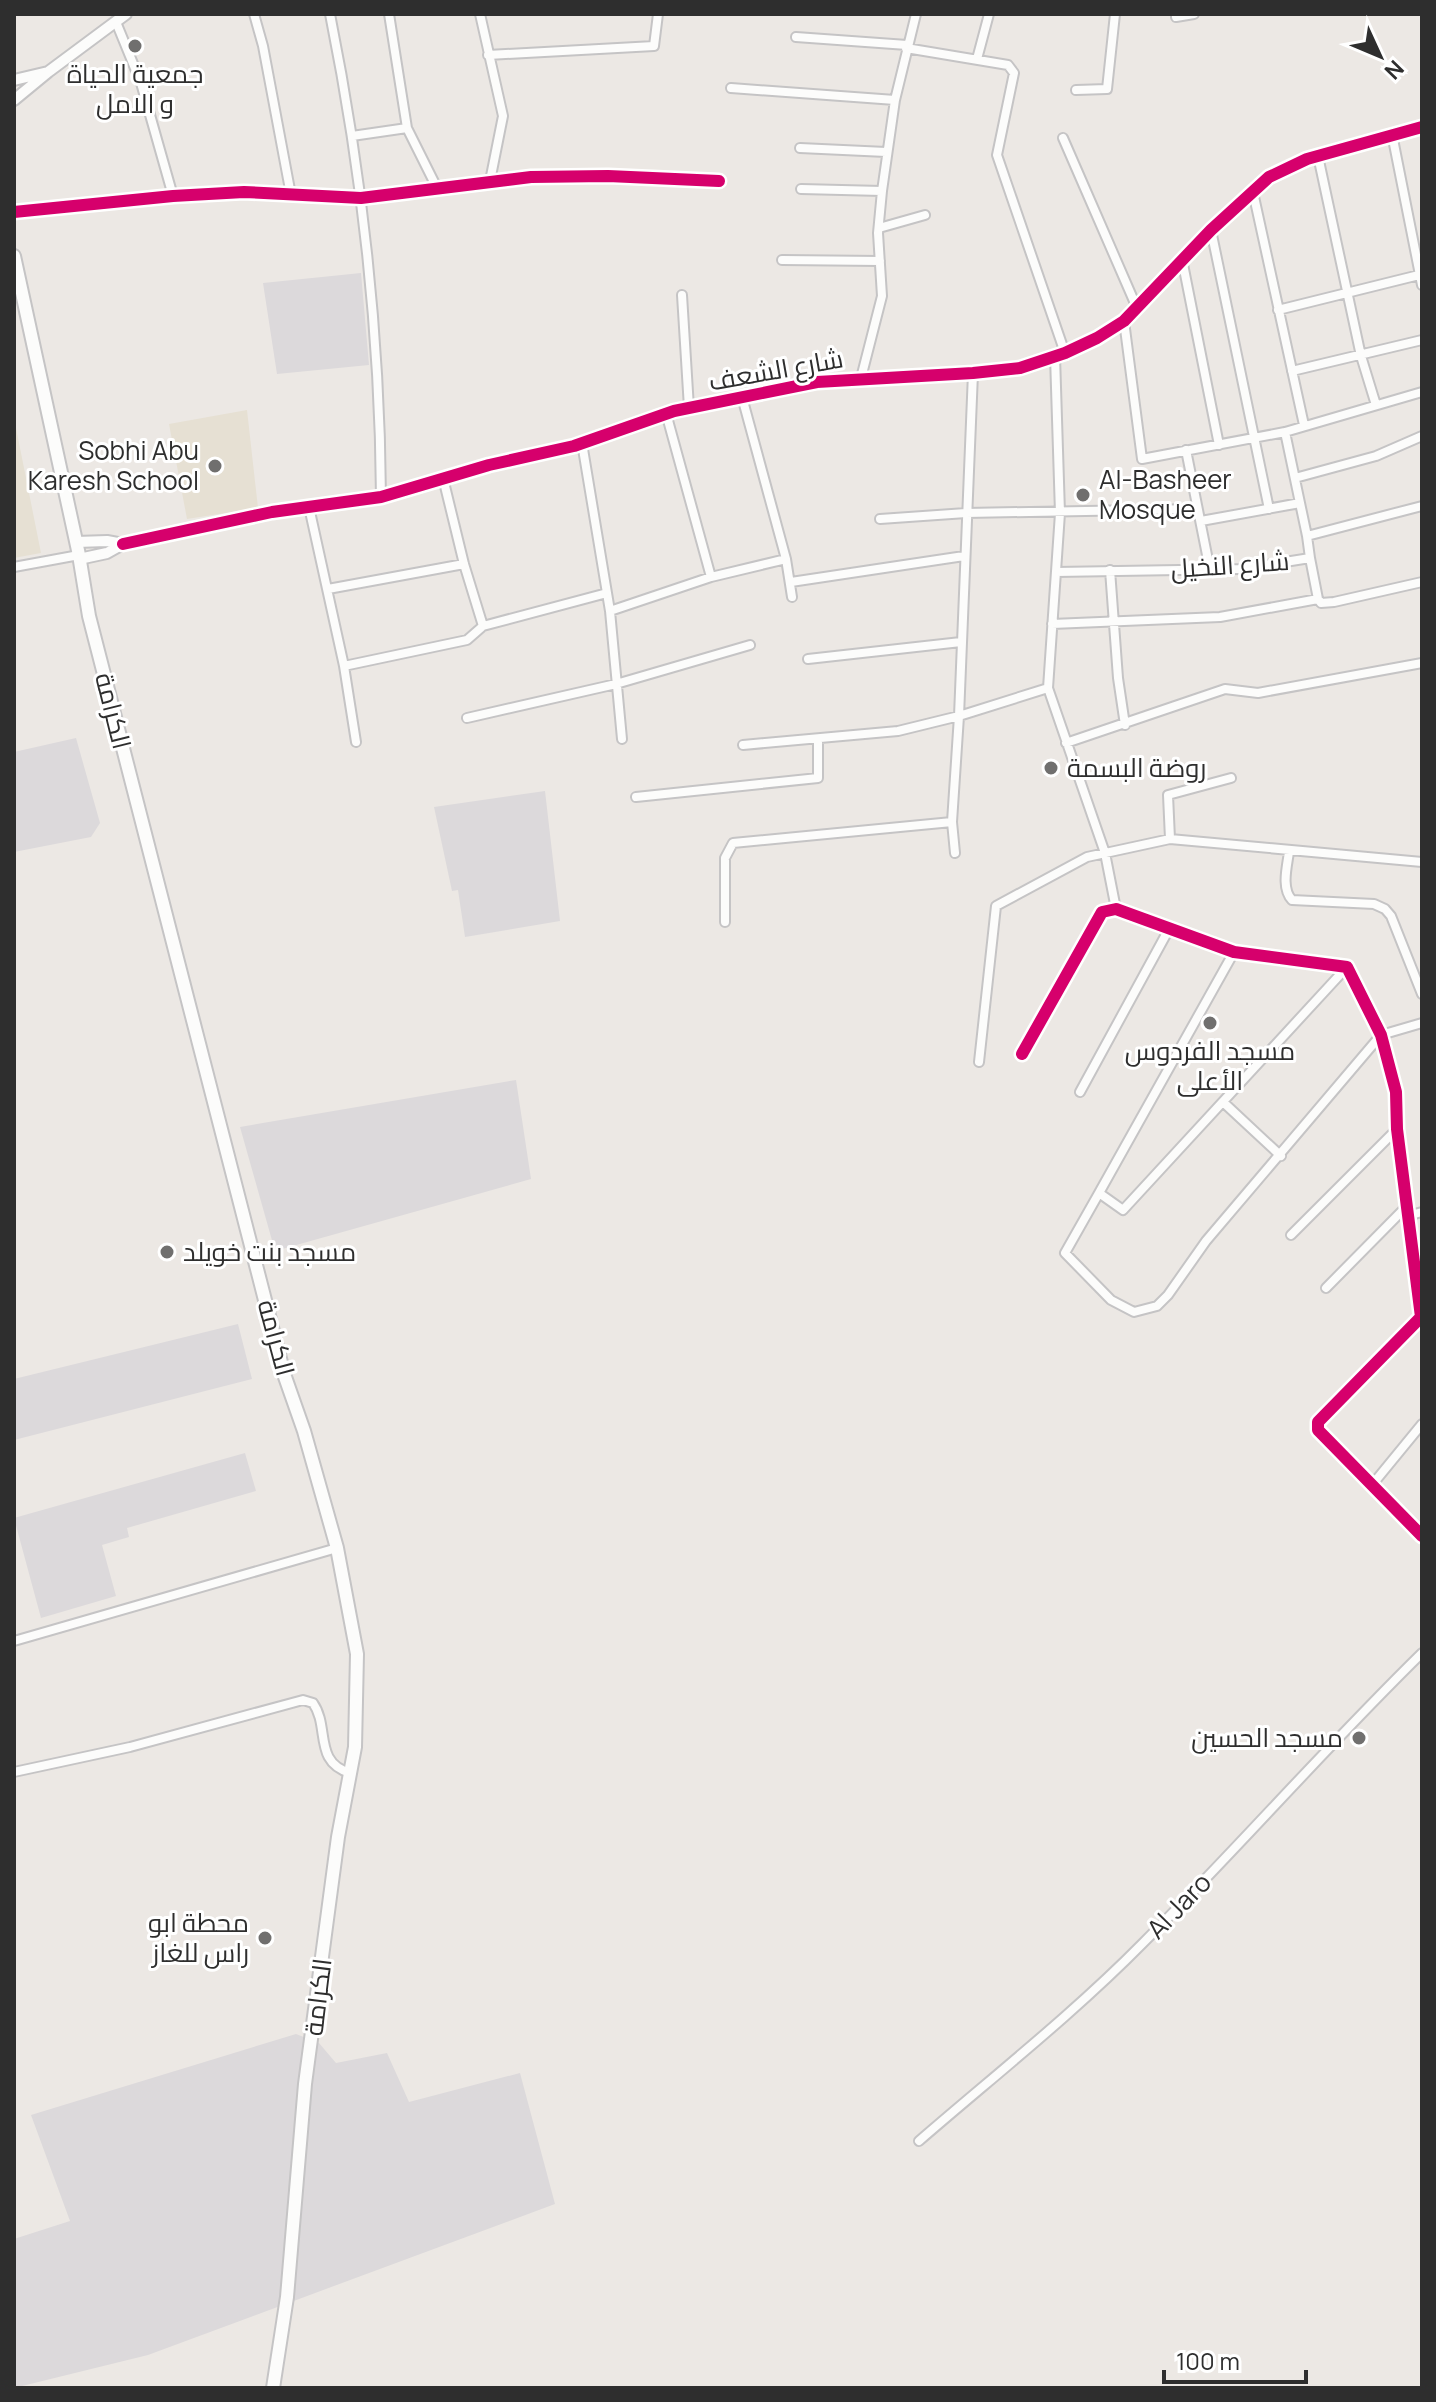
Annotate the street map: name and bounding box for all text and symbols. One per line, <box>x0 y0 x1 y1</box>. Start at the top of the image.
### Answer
north arrow <box>1340 16 1420 96</box>
marker: جمعية الحياة و الامل <box>126 37 144 55</box>
text: N <box>1378 54 1411 86</box>
place label: جمعية الحياة و الامل <box>67 55 203 121</box>
street label: شارع الشعف <box>706 339 846 399</box>
place label: Sobhi Abu Karesh School <box>28 432 199 498</box>
marker: Sobhi Abu Karesh School <box>206 457 224 475</box>
place label: Al-Basheer Mosque <box>1099 461 1232 527</box>
marker: Al-Basheer Mosque <box>1074 486 1092 504</box>
street label: شارع النخيل <box>1169 542 1290 586</box>
street label: الكرامة <box>87 669 141 753</box>
place label: روضة البسمة <box>1067 749 1206 785</box>
marker: روضة البسمة <box>1042 759 1060 777</box>
marker: مسجد الفردوس الأعلى <box>1201 1014 1219 1032</box>
place label: مسجد الفردوس الأعلى <box>1125 1032 1295 1098</box>
place label: مسجد بنت خويلد <box>183 1233 356 1269</box>
marker: مسجد بنت خويلد <box>158 1243 176 1261</box>
street label: الكرامة <box>250 1296 304 1380</box>
place label: مسجد الحسين <box>1191 1719 1343 1755</box>
marker: مسجد الحسين <box>1350 1729 1368 1747</box>
street label: Al Jaro <box>1138 1864 1219 1946</box>
place label: محطة ابو راس للغاز <box>148 1904 249 1970</box>
marker: محطة ابو راس للغاز <box>256 1929 274 1947</box>
street label: الكرامة <box>294 1956 340 2038</box>
scale bar <box>1164 2334 1306 2384</box>
text: 100 m <box>1176 2344 1240 2377</box>

